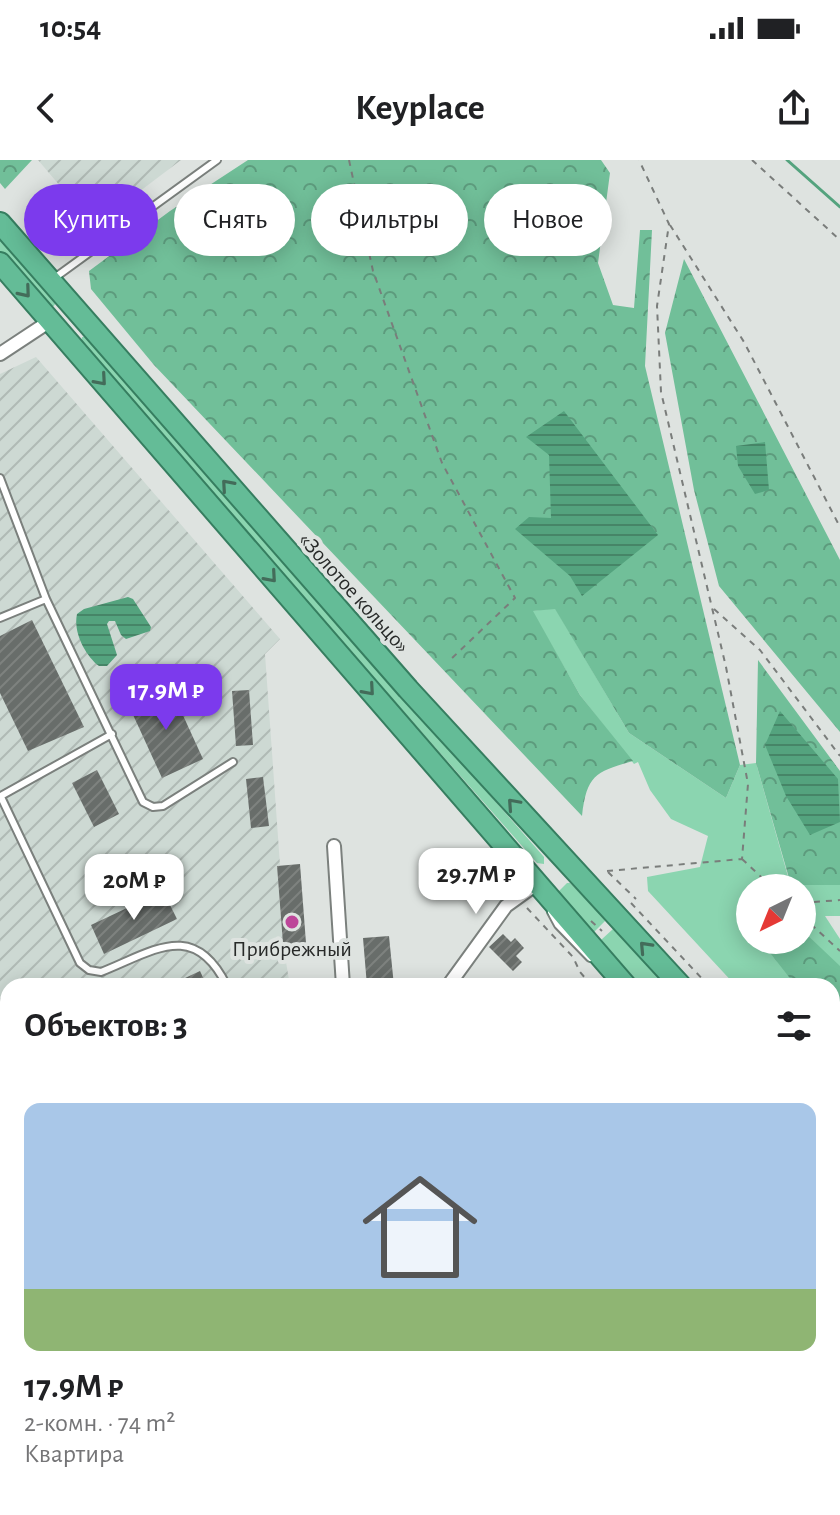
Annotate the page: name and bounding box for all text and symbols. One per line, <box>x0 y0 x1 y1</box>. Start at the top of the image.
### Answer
text: 10:54 <box>40 13 101 43</box>
icon: back <box>24 86 68 130</box>
icon: share <box>772 86 816 130</box>
text: Keyplace <box>355 90 485 126</box>
chip: Купить <box>24 184 158 256</box>
chip: Снять <box>174 184 295 256</box>
chip: Фильтры <box>311 184 468 256</box>
chip: Новое <box>484 184 612 256</box>
one-way arrow <box>15 283 30 297</box>
one-way arrow <box>91 371 106 386</box>
one-way arrow <box>222 479 237 494</box>
street label: «Золотое кольцо» <box>295 528 414 657</box>
one-way arrow <box>261 567 276 582</box>
pin: 17.9M ₽ <box>92 664 240 732</box>
text: 17.9M ₽ <box>128 677 204 703</box>
one-way arrow <box>359 680 374 695</box>
one-way arrow <box>508 799 523 814</box>
pin: 29.7M ₽ <box>402 848 550 916</box>
pin: 20M ₽ <box>78 854 190 922</box>
text: 29.7M ₽ <box>437 861 515 887</box>
text: 20M ₽ <box>103 867 165 893</box>
north arrow <box>736 874 816 954</box>
map controls <box>736 874 816 954</box>
marker: Прибрежный <box>283 913 301 931</box>
place label: Прибрежный <box>232 938 352 960</box>
one-way arrow <box>640 942 654 957</box>
icon: filters <box>772 1004 816 1048</box>
text: Объектов: 3 <box>24 1009 188 1043</box>
icon: home <box>348 1155 492 1299</box>
text: 17.9M ₽ <box>24 1370 123 1404</box>
text: 2-комн. · 74 m² <box>24 1410 175 1436</box>
text: Квартира <box>24 1441 124 1467</box>

